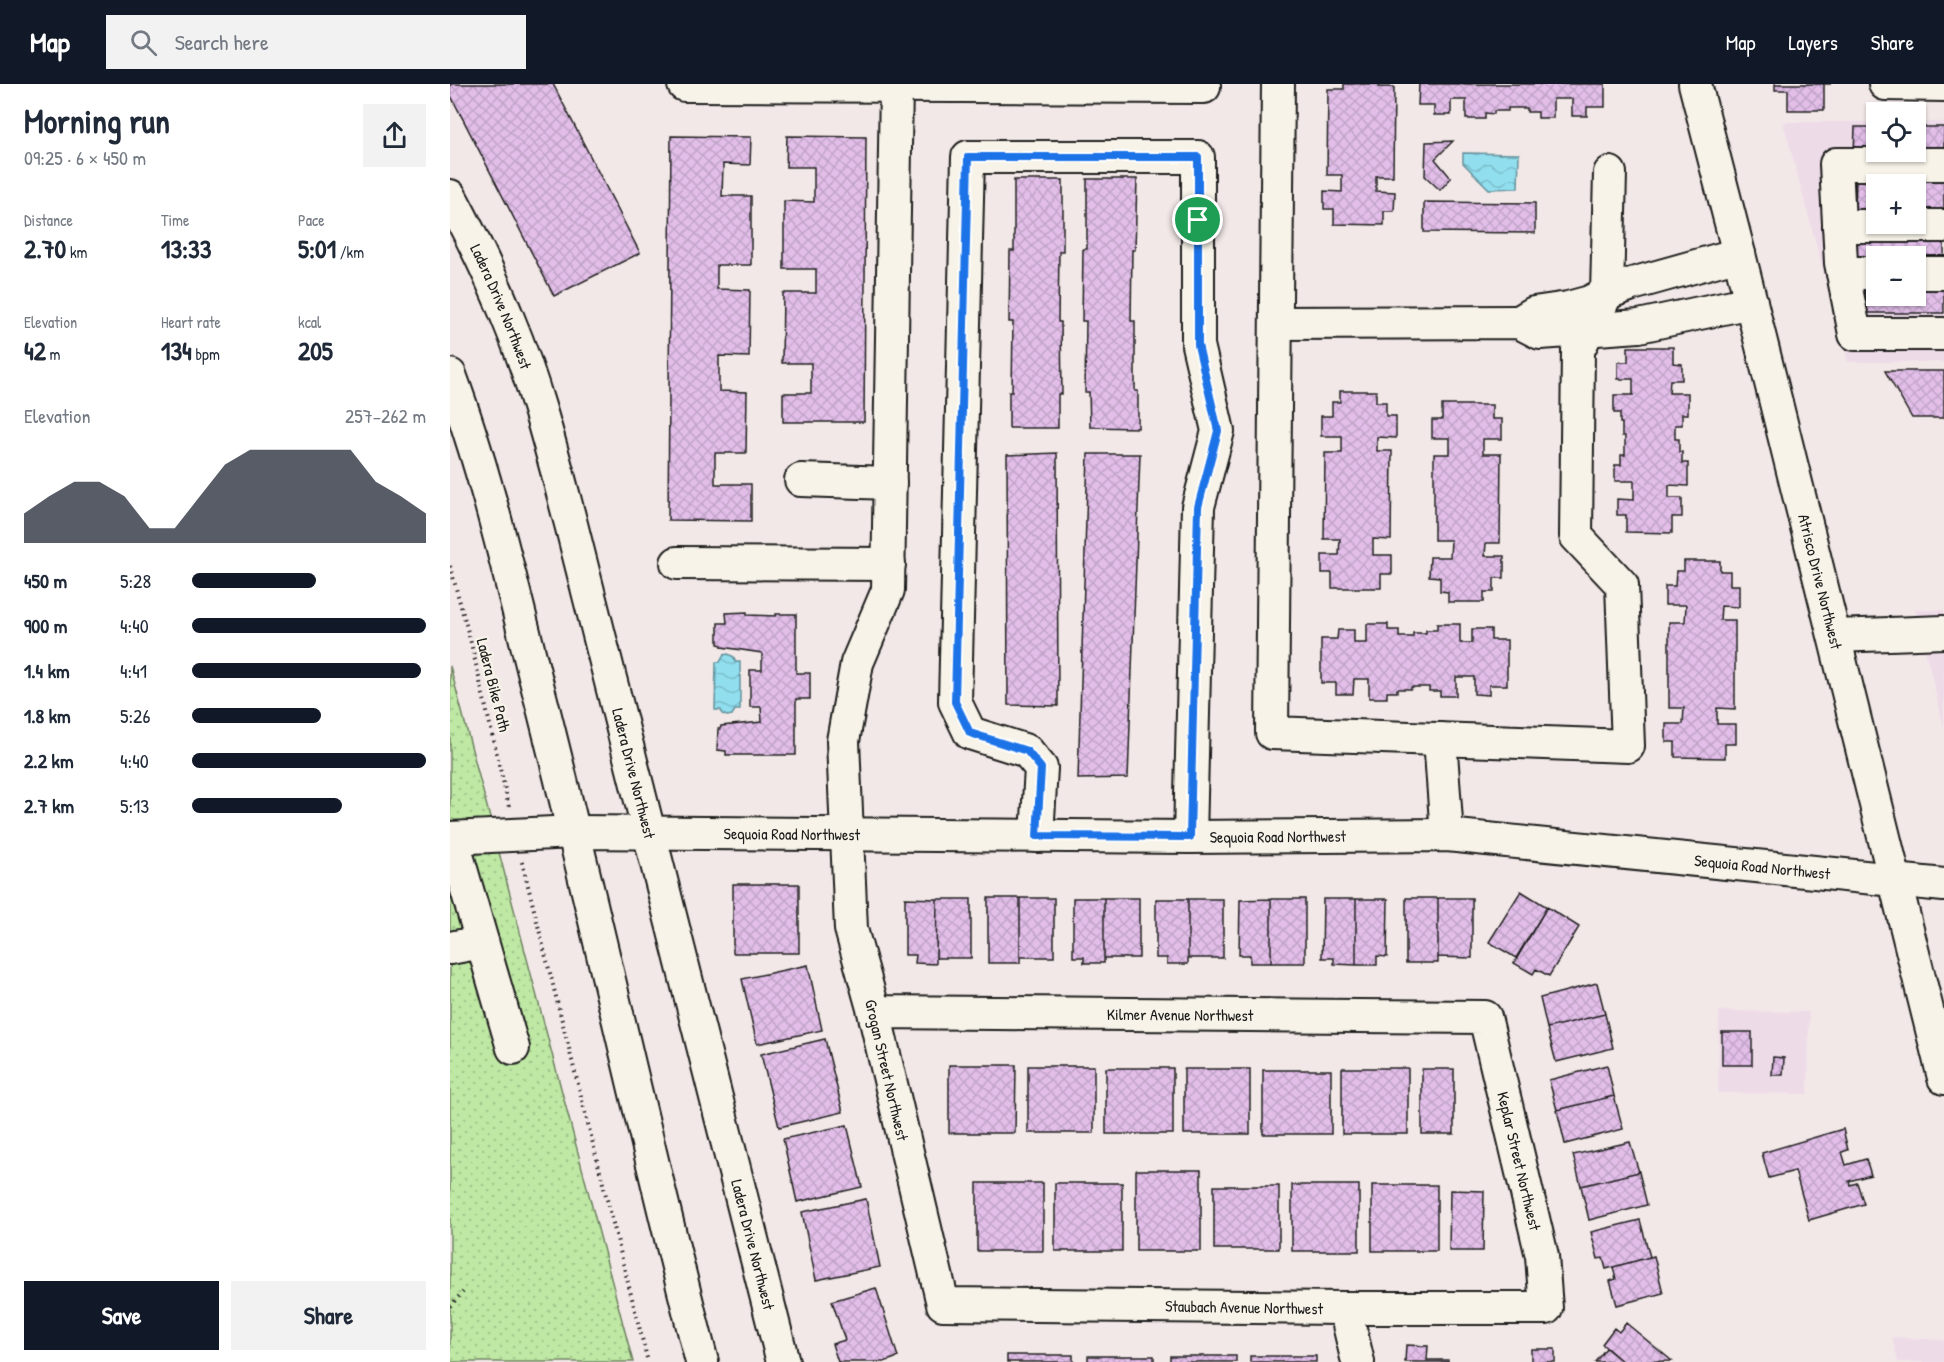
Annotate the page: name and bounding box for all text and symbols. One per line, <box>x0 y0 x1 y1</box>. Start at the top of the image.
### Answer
search box <box>106 15 526 69</box>
text: Map <box>30 23 70 61</box>
icon: search <box>127 26 160 59</box>
text: Search here <box>175 27 269 57</box>
text: Map <box>1726 28 1755 57</box>
text: Layers <box>1788 28 1838 57</box>
text: Share <box>1871 28 1914 57</box>
text: Morning run <box>24 99 170 143</box>
map controls <box>1866 102 1926 306</box>
button: locate <box>1866 102 1926 162</box>
button: share <box>363 104 426 167</box>
text: 09:25 · 6 × 450 m <box>24 144 146 171</box>
button: + <box>1866 174 1926 234</box>
pin <box>1172 194 1223 245</box>
icon: arrive <box>1181 203 1214 236</box>
text: Distance <box>24 209 73 231</box>
text: Time <box>161 209 189 231</box>
text: Pace <box>298 209 325 231</box>
text: 2.70 <box>24 231 66 266</box>
text: 13:33 <box>161 231 211 266</box>
text: 5:01 <box>298 231 336 266</box>
street label: Ladera Drive Northwest <box>465 240 537 372</box>
text: km <box>66 241 87 263</box>
text: /km <box>336 241 364 263</box>
button: − <box>1866 246 1926 306</box>
text: Elevation <box>24 311 77 333</box>
text: Heart rate <box>161 311 221 333</box>
text: kcal <box>298 311 321 333</box>
text: 42 <box>24 333 46 368</box>
text: 134 <box>161 333 192 368</box>
text: 205 <box>298 333 333 368</box>
text: m <box>46 343 60 365</box>
text: bpm <box>192 343 220 365</box>
text: Elevation <box>24 402 90 429</box>
text: 257–262 m <box>345 402 426 429</box>
street label: Atrisco Drive Northwest <box>1793 512 1848 652</box>
text: 450 m <box>24 567 67 594</box>
text: 5:28 <box>120 567 151 594</box>
text: 900 m <box>24 612 67 639</box>
text: 4:40 <box>120 612 149 639</box>
street label: Ladera Bike Path <box>472 636 516 734</box>
text: 1.4 km <box>24 657 70 684</box>
text: 4:41 <box>120 657 147 684</box>
text: 1.8 km <box>24 702 71 729</box>
text: 5:26 <box>120 702 150 729</box>
street label: Ladera Drive Northwest <box>607 706 661 841</box>
text: 2.2 km <box>24 747 74 774</box>
text: 4:40 <box>120 747 149 774</box>
text: 2.7 km <box>24 792 74 819</box>
text: 5:13 <box>120 792 149 819</box>
street label: Sequoia Road Northwest <box>724 822 861 845</box>
street label: Sequoia Road Northwest <box>1210 825 1347 848</box>
street label: Sequoia Road Northwest <box>1693 849 1832 885</box>
street label: Grogan Street Northwest <box>860 997 914 1143</box>
street label: Kilmer Avenue Northwest <box>1107 1003 1254 1026</box>
street label: Keplar Street Northwest <box>1492 1089 1547 1233</box>
street label: Ladera Drive Northwest <box>726 1177 780 1313</box>
button: Save <box>24 1281 219 1350</box>
button: Share <box>231 1281 426 1350</box>
street label: Staubach Avenue Northwest <box>1165 1295 1324 1319</box>

